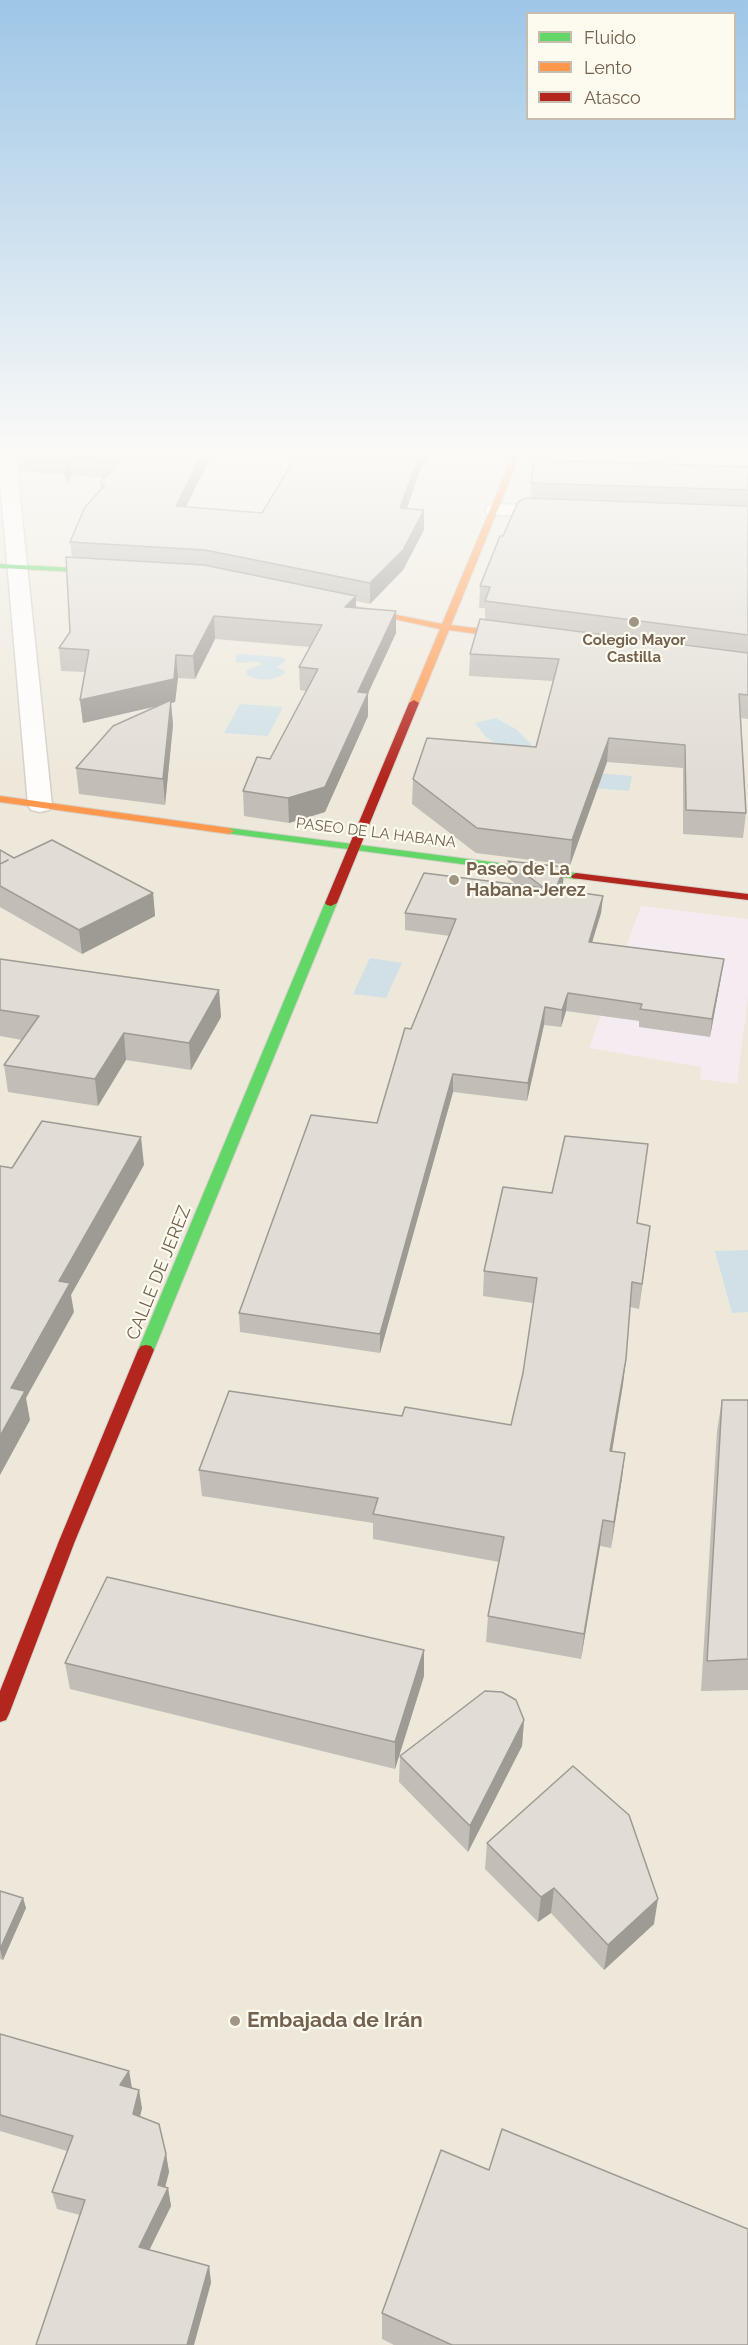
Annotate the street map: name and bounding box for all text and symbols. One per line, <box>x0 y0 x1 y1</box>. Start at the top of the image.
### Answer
legend <box>526 12 736 120</box>
text: Fluido <box>584 27 636 48</box>
text: Lento <box>584 57 632 78</box>
text: Atasco <box>584 87 641 108</box>
marker: Colegio Mayor Castilla <box>627 615 641 629</box>
place label: Colegio Mayor Castilla <box>582 631 686 666</box>
street label: PASEO DE LA HABANA <box>295 814 457 852</box>
place label: Paseo de La Habana-Jerez <box>466 859 586 902</box>
marker: Paseo de La Habana-Jerez <box>447 873 461 887</box>
street label: CALLE DE JEREZ <box>122 1203 196 1343</box>
place label: Embajada de Irán <box>247 2008 423 2034</box>
marker: Embajada de Irán <box>228 2014 242 2028</box>

